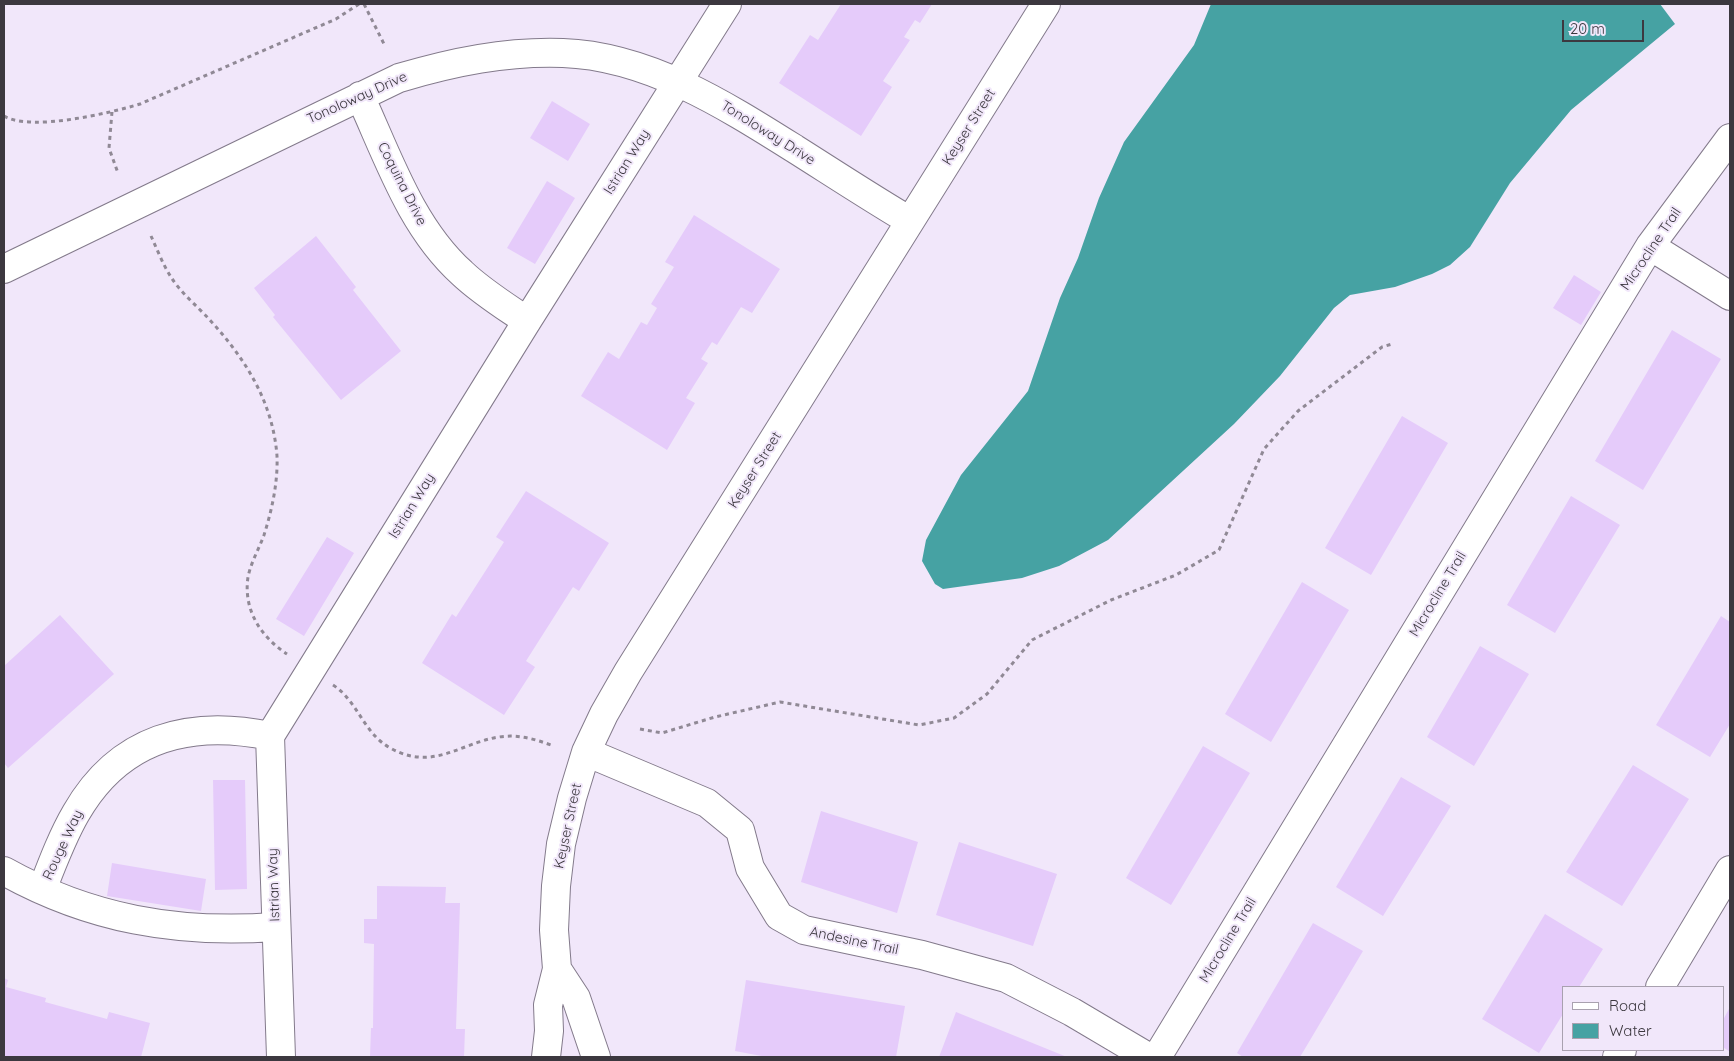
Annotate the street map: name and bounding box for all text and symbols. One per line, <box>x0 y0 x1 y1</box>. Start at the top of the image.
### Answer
scale bar <box>1564 10 1646 42</box>
text: 20 m <box>1570 19 1605 38</box>
street label: Tonoloway Drive <box>304 68 410 128</box>
street label: Keyser Street <box>939 86 999 168</box>
street label: Tonoloway Drive <box>718 97 818 169</box>
street label: Istrian Way <box>600 126 654 198</box>
street label: Coquina Drive <box>374 140 430 228</box>
street label: Microcline Trail <box>1617 204 1685 294</box>
street label: Keyser Street <box>725 429 785 511</box>
street label: Istrian Way <box>385 470 439 542</box>
street label: Microcline Trail <box>1406 548 1470 640</box>
street label: Keyser Street <box>551 782 585 870</box>
street label: Rouge Way <box>39 807 87 883</box>
street label: Istrian Way <box>264 848 284 922</box>
street label: Microcline Trail <box>1196 894 1260 986</box>
street label: Andesine Trail <box>808 923 900 959</box>
legend <box>1562 986 1724 1051</box>
text: Road <box>1609 996 1646 1015</box>
text: Water <box>1609 1021 1652 1040</box>

